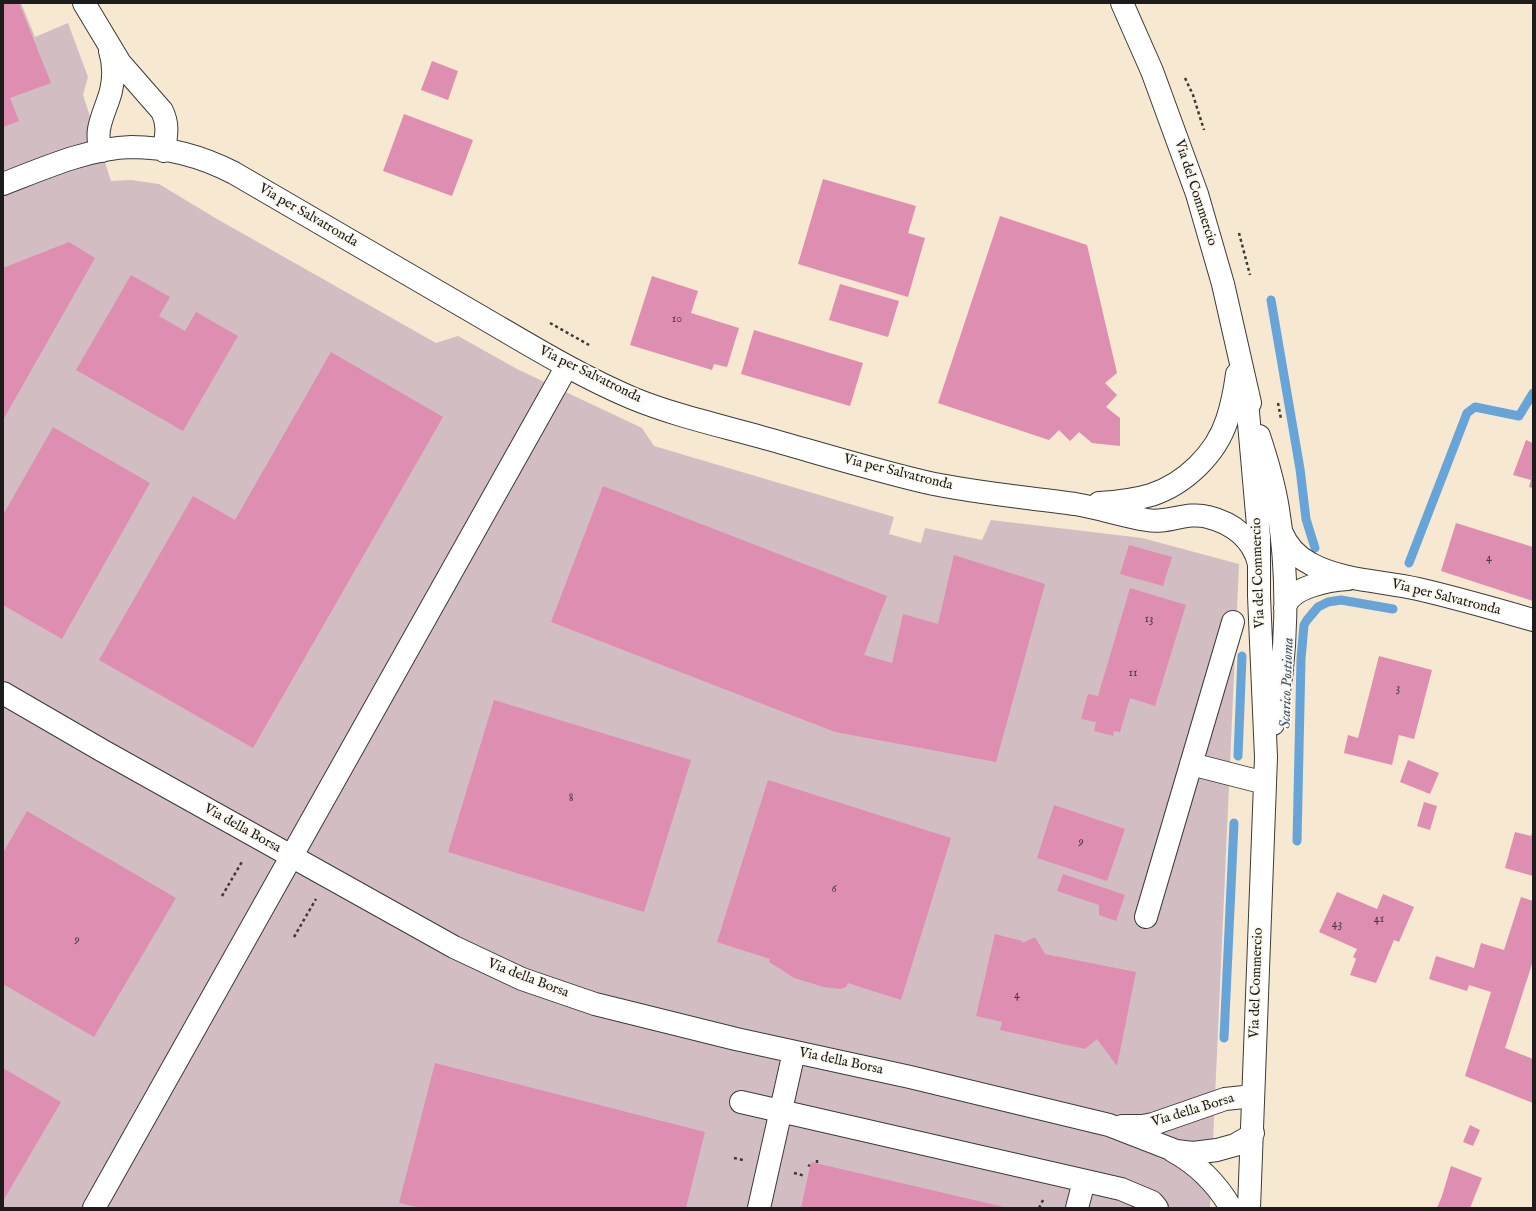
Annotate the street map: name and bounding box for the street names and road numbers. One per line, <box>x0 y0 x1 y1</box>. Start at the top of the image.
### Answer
street label: Via del Commercio <box>1170 138 1220 248</box>
street label: Via per Salvatronda <box>255 181 361 251</box>
street label: Via per Salvatronda <box>536 343 644 407</box>
street label: Via per Salvatronda <box>842 451 954 495</box>
street label: Via del Commercio <box>1249 517 1269 629</box>
street label: Via per Salvatronda <box>1390 576 1502 620</box>
street label: Via della Borsa <box>201 801 283 857</box>
street label: Via del Commercio <box>1247 927 1267 1039</box>
street label: Via della Borsa <box>485 956 571 1002</box>
street label: Via della Borsa <box>797 1045 885 1079</box>
street label: Via della Borsa <box>1150 1090 1236 1132</box>

